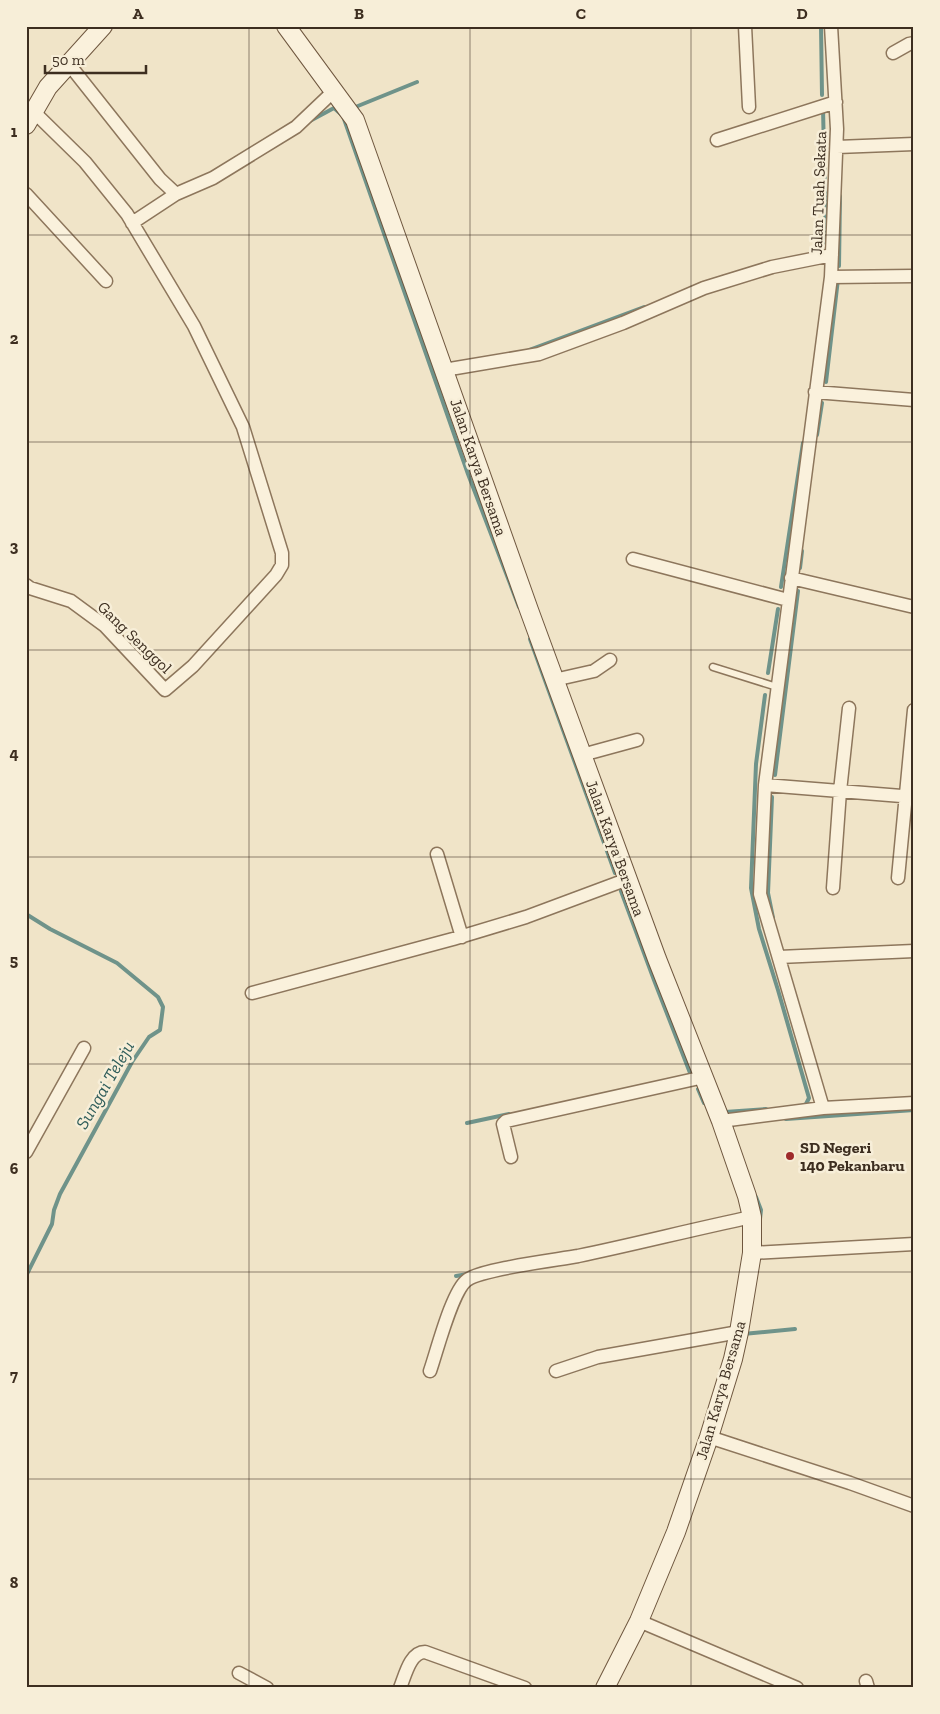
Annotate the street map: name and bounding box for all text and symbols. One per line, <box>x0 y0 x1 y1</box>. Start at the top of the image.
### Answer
text: A <box>133 4 144 23</box>
text: B <box>354 4 364 23</box>
text: C <box>576 4 586 23</box>
text: D <box>796 4 808 23</box>
scale bar <box>45 42 146 74</box>
text: 50 m <box>52 51 85 69</box>
text: 1 <box>11 122 18 141</box>
street label: Jalan Tuah Sekata <box>807 131 830 255</box>
text: 2 <box>10 329 19 348</box>
street label: Jalan Karya Bersama <box>446 396 511 538</box>
text: 3 <box>10 537 19 556</box>
street label: Gang Senggol <box>94 597 176 677</box>
text: 4 <box>9 744 19 763</box>
street label: Jalan Karya Bersama <box>582 777 649 919</box>
text: 5 <box>10 951 18 970</box>
water label: Sungai Teleju <box>71 1037 139 1133</box>
place label: SD Negeri 140 Pekanbaru <box>800 1138 905 1175</box>
marker: SD Negeri 140 Pekanbaru <box>784 1150 796 1162</box>
text: 6 <box>10 1159 19 1178</box>
street label: Jalan Karya Bersama <box>692 1318 750 1462</box>
text: 7 <box>10 1366 18 1385</box>
text: 8 <box>10 1573 19 1592</box>

